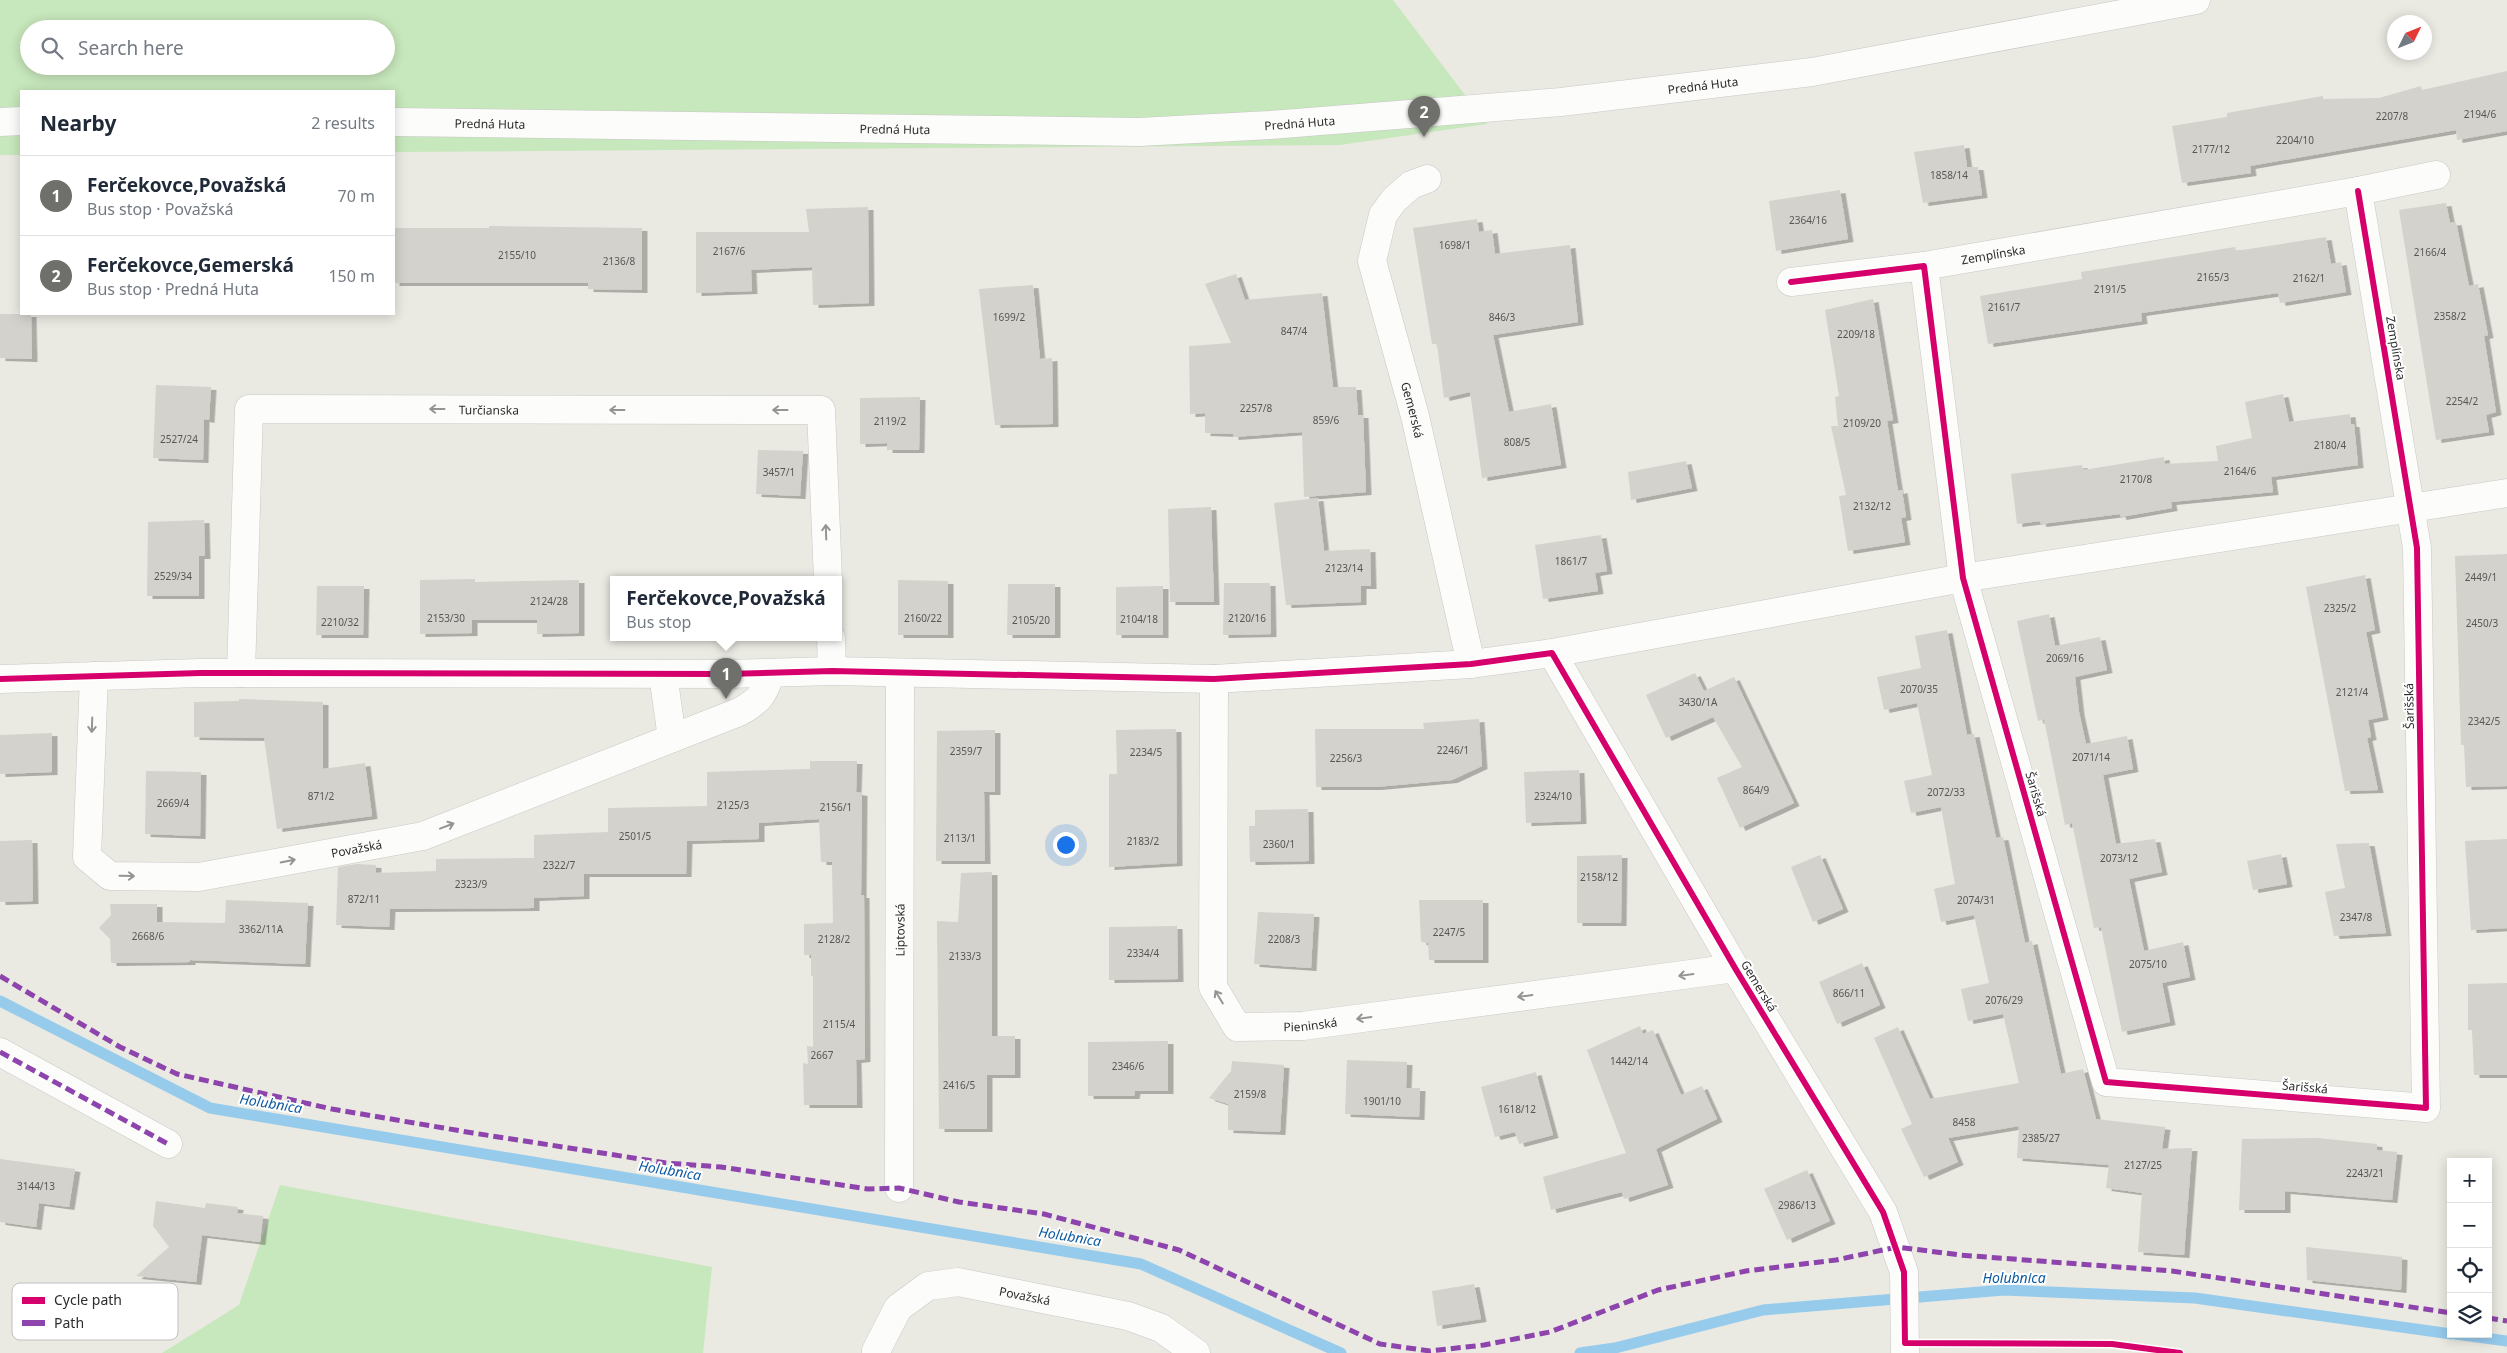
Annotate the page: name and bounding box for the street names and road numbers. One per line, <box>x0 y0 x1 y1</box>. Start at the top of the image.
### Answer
street label: Predná Huta <box>1667 72 1739 98</box>
street label: Predná Huta <box>1264 111 1336 134</box>
street label: Predná Huta <box>454 114 526 132</box>
street label: Predná Huta <box>859 120 930 138</box>
street label: Zemplínska <box>1960 240 2026 268</box>
street label: Zemplínska <box>2382 315 2410 381</box>
street label: Gemerská <box>1397 380 1428 440</box>
street label: Turčianska <box>459 401 519 418</box>
street label: Šarišská <box>2400 683 2418 729</box>
street label: Šarišská <box>2021 770 2051 818</box>
street label: Považská <box>329 835 383 861</box>
street label: Liptovská <box>891 903 908 957</box>
street label: Gemerská <box>1737 957 1781 1015</box>
street label: Pieninská <box>1283 1013 1338 1035</box>
street label: Šarišská <box>2281 1077 2329 1097</box>
street label: Považská <box>998 1282 1052 1309</box>

